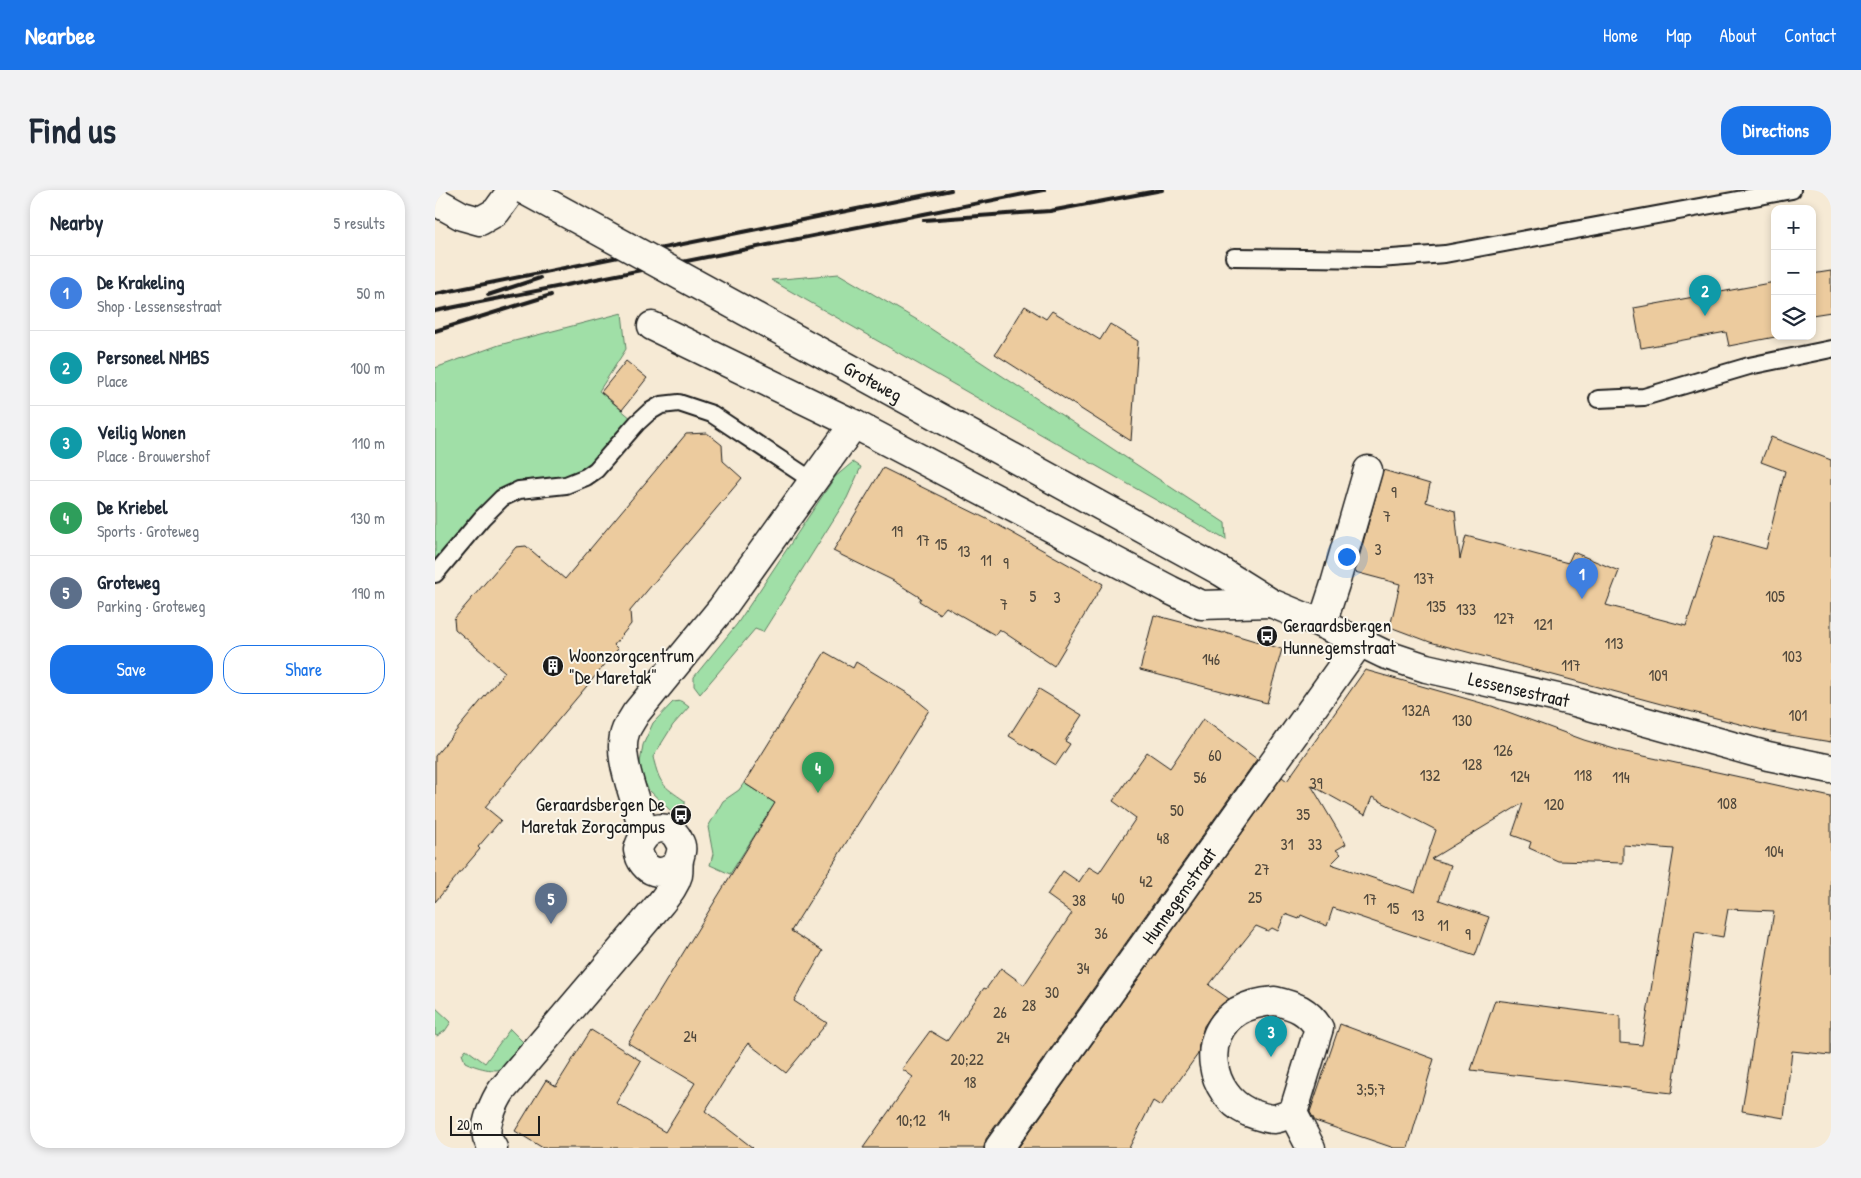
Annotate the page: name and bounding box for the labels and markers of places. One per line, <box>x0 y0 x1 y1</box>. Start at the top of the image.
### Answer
pin: 2 <box>1689 275 1721 316</box>
pin: 1 <box>1566 558 1598 599</box>
place label: Geraardsbergen Hunnegemstraat <box>1283 612 1396 660</box>
bus stop icon: Geraardsbergen Hunnegemstraat <box>1255 624 1279 648</box>
place label: Woonzorgcentrum "De Maretak" <box>569 642 694 690</box>
building icon: Woonzorgcentrum "De Maretak" <box>541 654 565 678</box>
pin: 4 <box>802 752 834 793</box>
place label: Geraardsbergen De Maretak Zorgcampus <box>521 791 665 839</box>
bus stop icon: Geraardsbergen De Maretak Zorgcampus <box>669 803 693 827</box>
pin: 5 <box>535 883 567 924</box>
pin: 3 <box>1255 1016 1287 1057</box>

